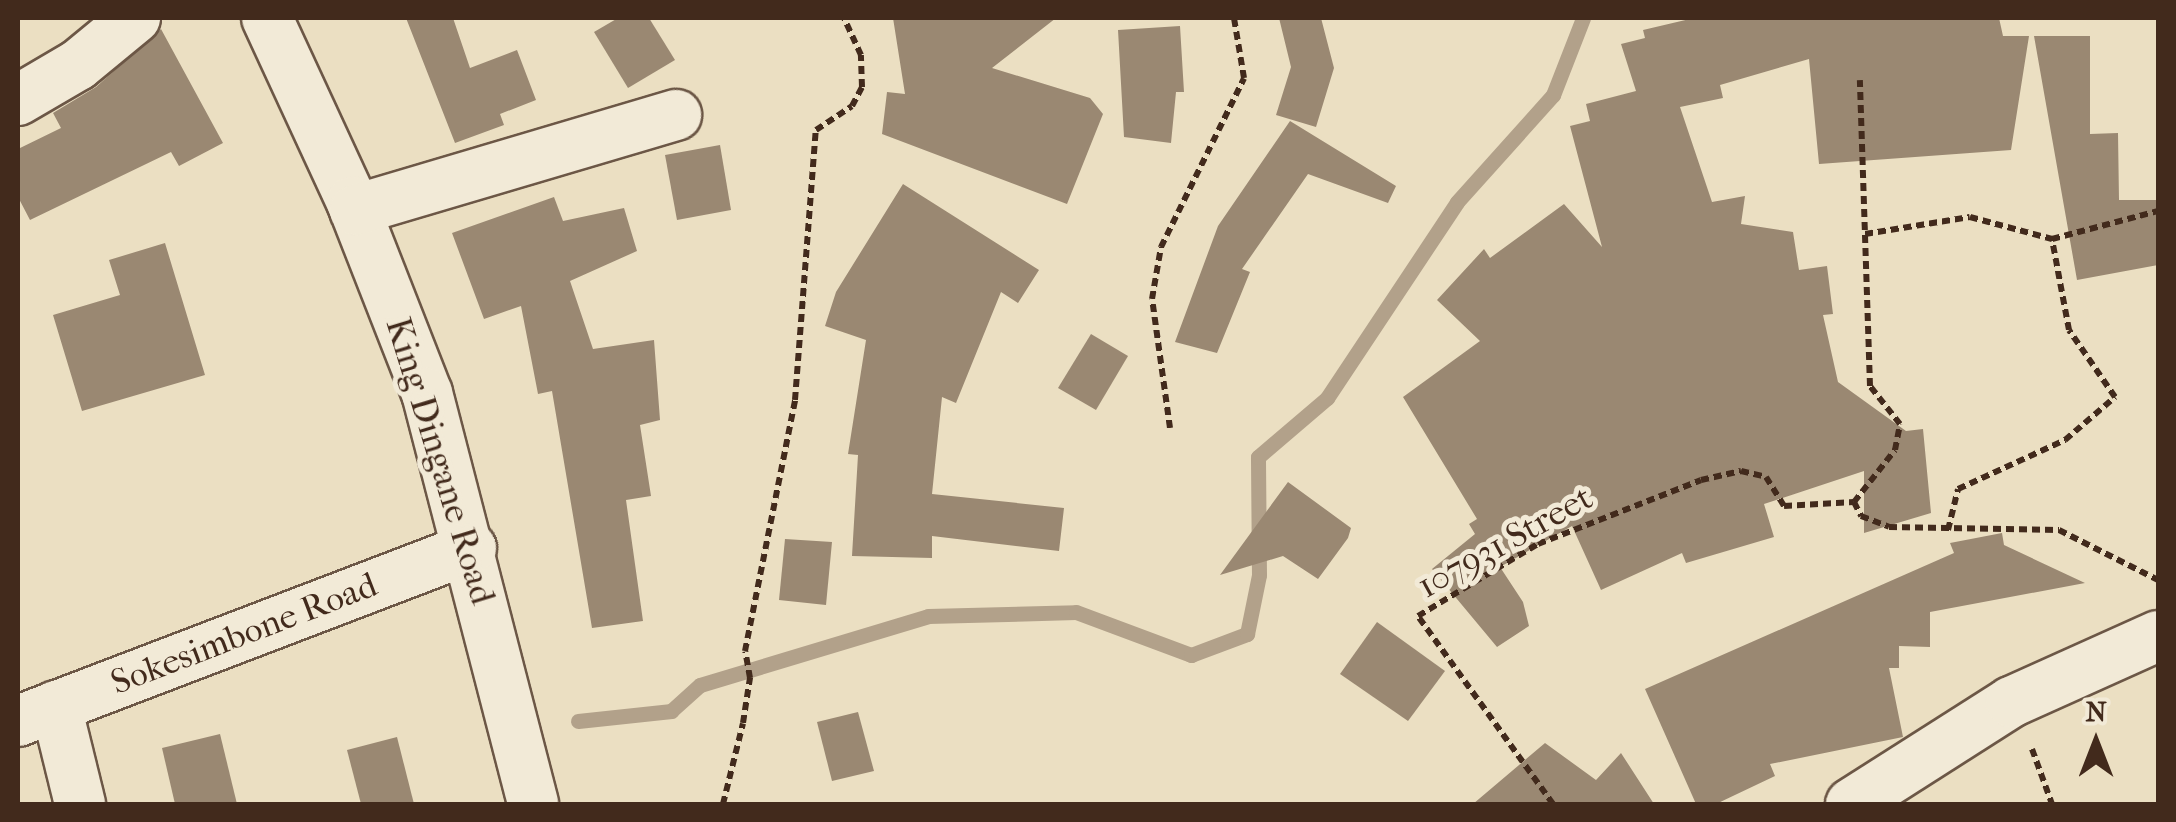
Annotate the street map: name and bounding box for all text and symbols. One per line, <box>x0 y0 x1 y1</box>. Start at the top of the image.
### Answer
street label: King Dingane Road <box>376 313 504 609</box>
street label: 107931 Street <box>1410 477 1600 607</box>
street label: Sokesimbone Road <box>105 564 383 704</box>
north arrow <box>2046 692 2146 792</box>
text: N <box>2085 695 2107 728</box>

